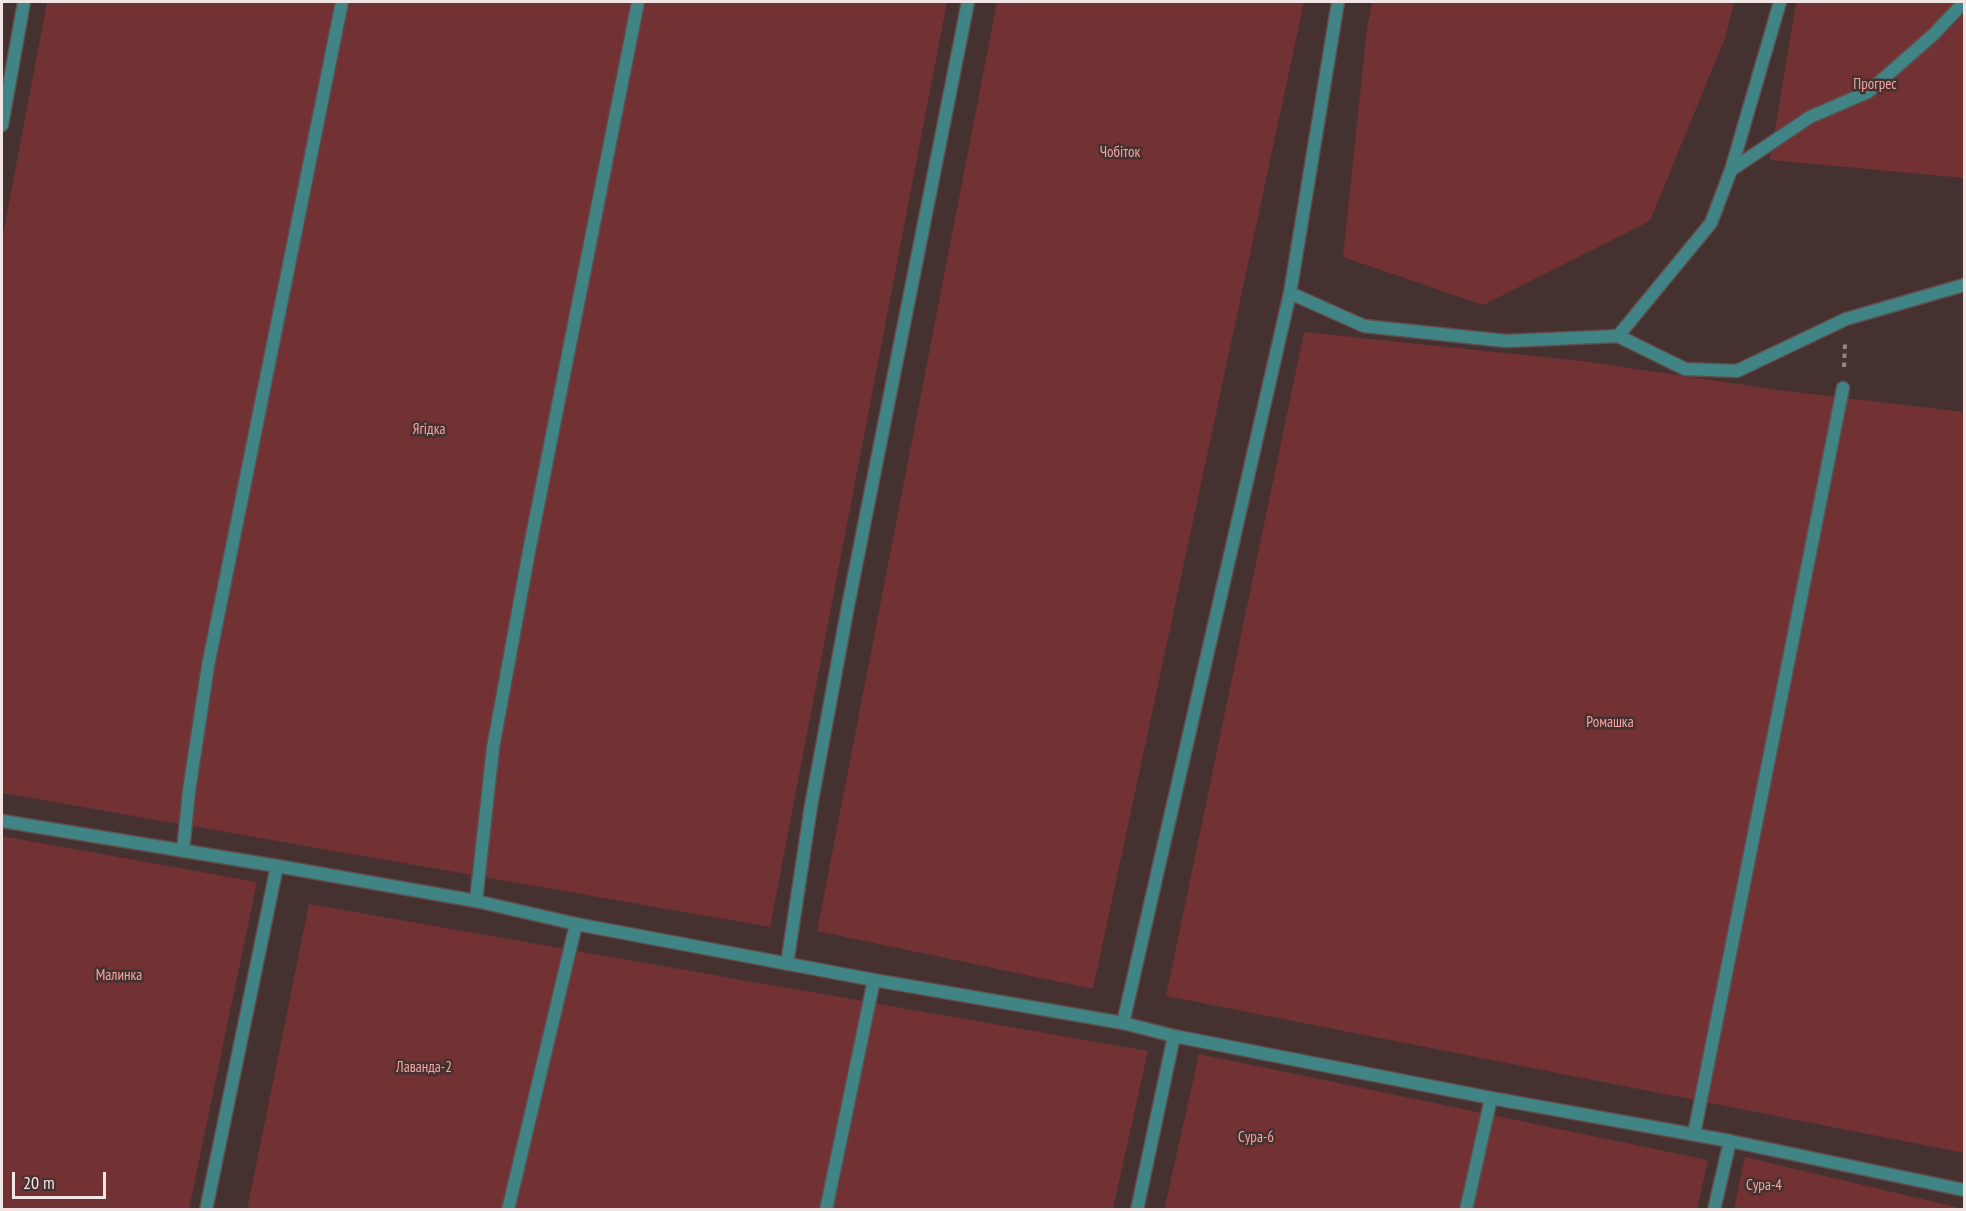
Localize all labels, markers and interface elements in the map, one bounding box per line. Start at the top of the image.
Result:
park label: Прогрес [1853,76,1897,94]
park label: Чобіток [1100,144,1140,162]
park label: Ягідка [413,421,445,439]
park label: Ромашка [1586,714,1634,732]
park label: Малинка [96,967,142,985]
park label: Лаванда-2 [396,1059,452,1077]
park label: Сура-6 [1238,1129,1274,1147]
scale bar [15,1160,110,1198]
text: 20 m [23,1171,55,1194]
park label: Сура-4 [1746,1177,1782,1195]

